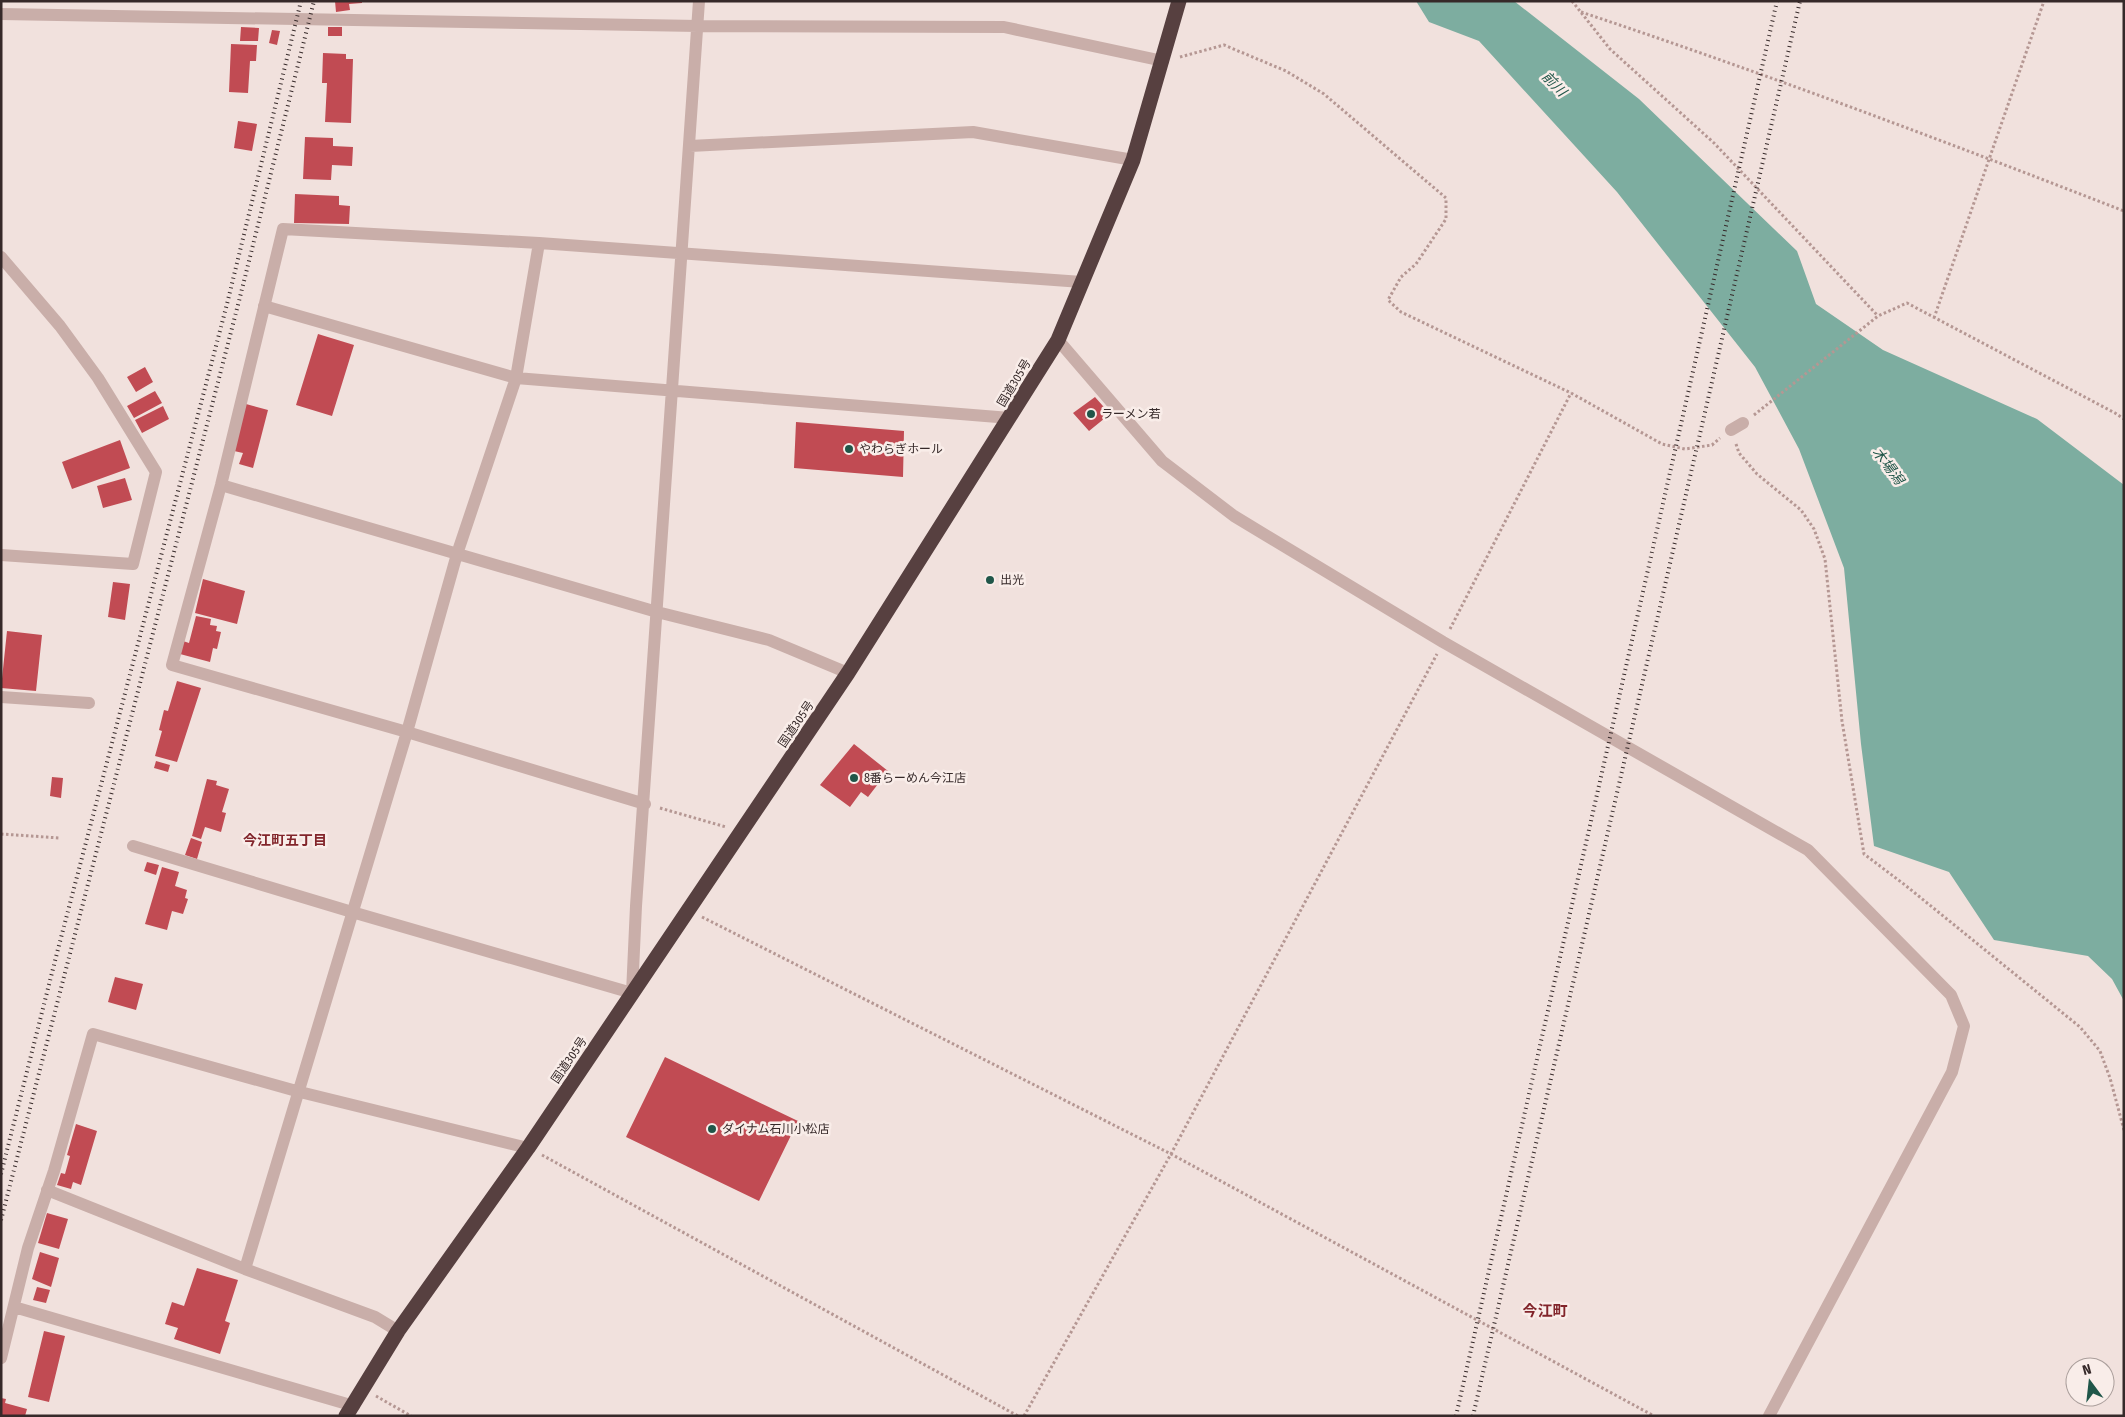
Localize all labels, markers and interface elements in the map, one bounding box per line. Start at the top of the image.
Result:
water label: 前川 [1538,68,1571,101]
street label: 国道305号 [994,357,1034,409]
place label: ラーメン若 [1101,407,1161,421]
marker: ラーメン若 [1085,408,1097,420]
place label: やわらぎホール [859,442,943,456]
marker: やわらぎホール [843,443,855,455]
water label: 木場潟 [1869,444,1909,489]
place label: 出光 [1000,573,1024,587]
marker: 出光 [984,574,996,586]
street label: 国道305号 [775,698,817,750]
place label: 8番らーめん今江店 [864,771,966,785]
marker: 8番らーめん今江店 [848,772,860,784]
district label: 今江町五丁目 [243,832,327,849]
street label: 国道305号 [548,1034,590,1086]
place label: ダイナム石川小松店 [722,1122,829,1136]
marker: ダイナム石川小松店 [706,1123,718,1135]
district label: 今江町 [1522,1302,1568,1320]
north arrow [2065,1357,2115,1407]
text: N [2081,1361,2093,1379]

